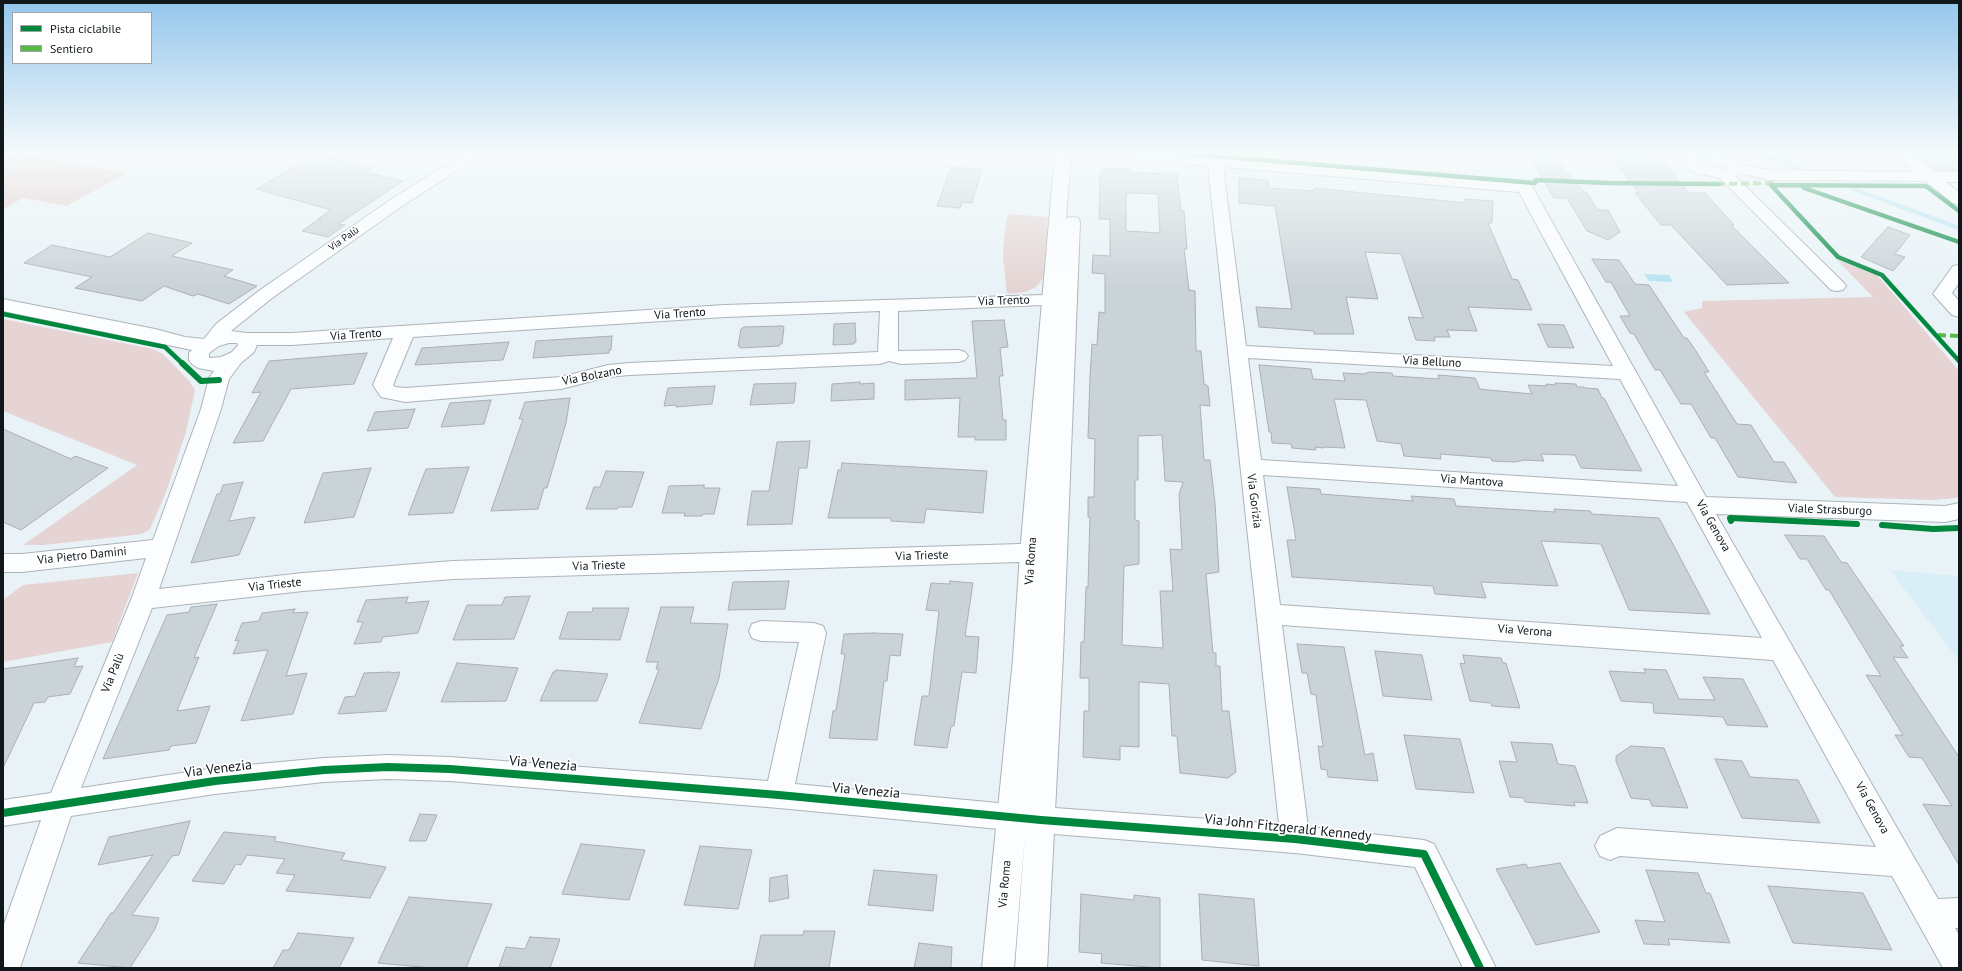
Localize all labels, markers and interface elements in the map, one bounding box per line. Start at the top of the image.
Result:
legend [12,12,152,64]
text: Pista ciclabile [50,21,121,36]
text: Sentiero [50,41,93,56]
street label: Via Palù [326,224,362,254]
street label: Via Trento [978,293,1030,309]
street label: Via Trento [654,305,706,323]
street label: Via Trento [330,326,382,344]
street label: Via Belluno [1402,353,1462,371]
street label: Via Bolzano [561,363,623,389]
street label: Via Mantova [1440,472,1504,490]
street label: Via Gorizia [1244,473,1264,529]
street label: Via Genova [1692,498,1734,554]
street label: Viale Strasburgo [1788,501,1872,519]
street label: Via Roma [1022,537,1040,585]
street label: Via Pietro Damini [37,544,127,568]
street label: Via Trieste [895,548,949,564]
street label: Via Trieste [572,558,626,574]
street label: Via Trieste [248,575,302,595]
street label: Via Verona [1497,622,1553,640]
street label: Via Palù [99,651,127,695]
street label: Via Venezia [508,753,578,775]
street label: Via Venezia [183,757,253,781]
street label: Via Genova [1852,779,1892,837]
street label: Via Venezia [831,780,901,802]
street label: Via John Fitzgerald Kennedy [1204,811,1372,845]
street label: Via Roma [996,860,1014,908]

